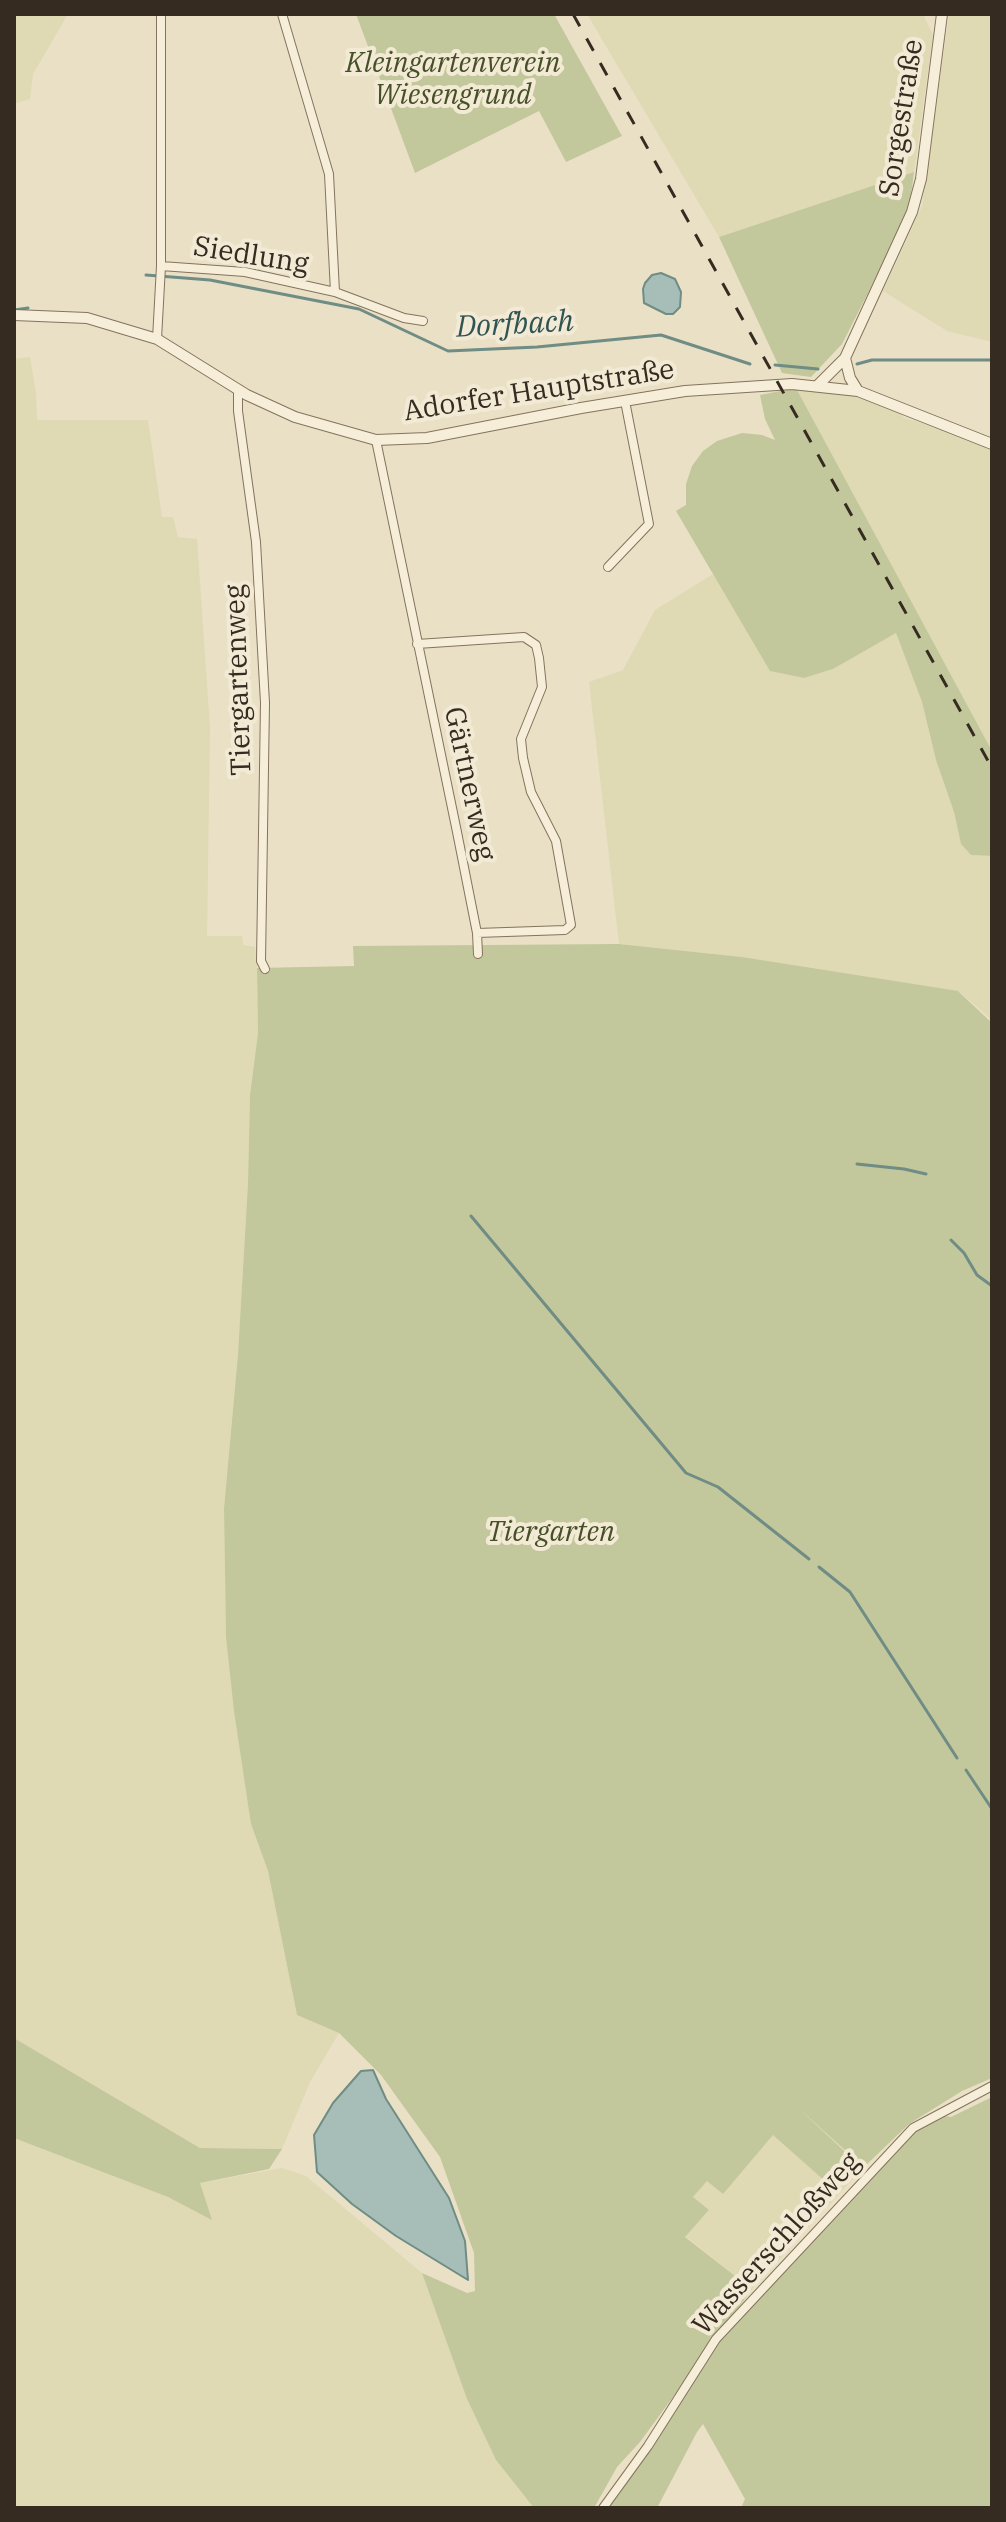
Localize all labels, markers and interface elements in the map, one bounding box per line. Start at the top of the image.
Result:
street label: Sorgestraße [873,37,931,199]
park label: Kleingartenverein Wiesengrund [346,47,560,113]
street label: Siedlung [191,230,311,282]
water label: Dorfbach [455,304,575,346]
street label: Adorfer Hauptstraße [401,353,677,429]
street label: Tiergartenweg [219,584,259,776]
street label: Gärtnerweg [436,704,502,864]
park label: Tiergarten [487,1516,615,1550]
street label: Wasserschloßweg [686,2146,868,2342]

